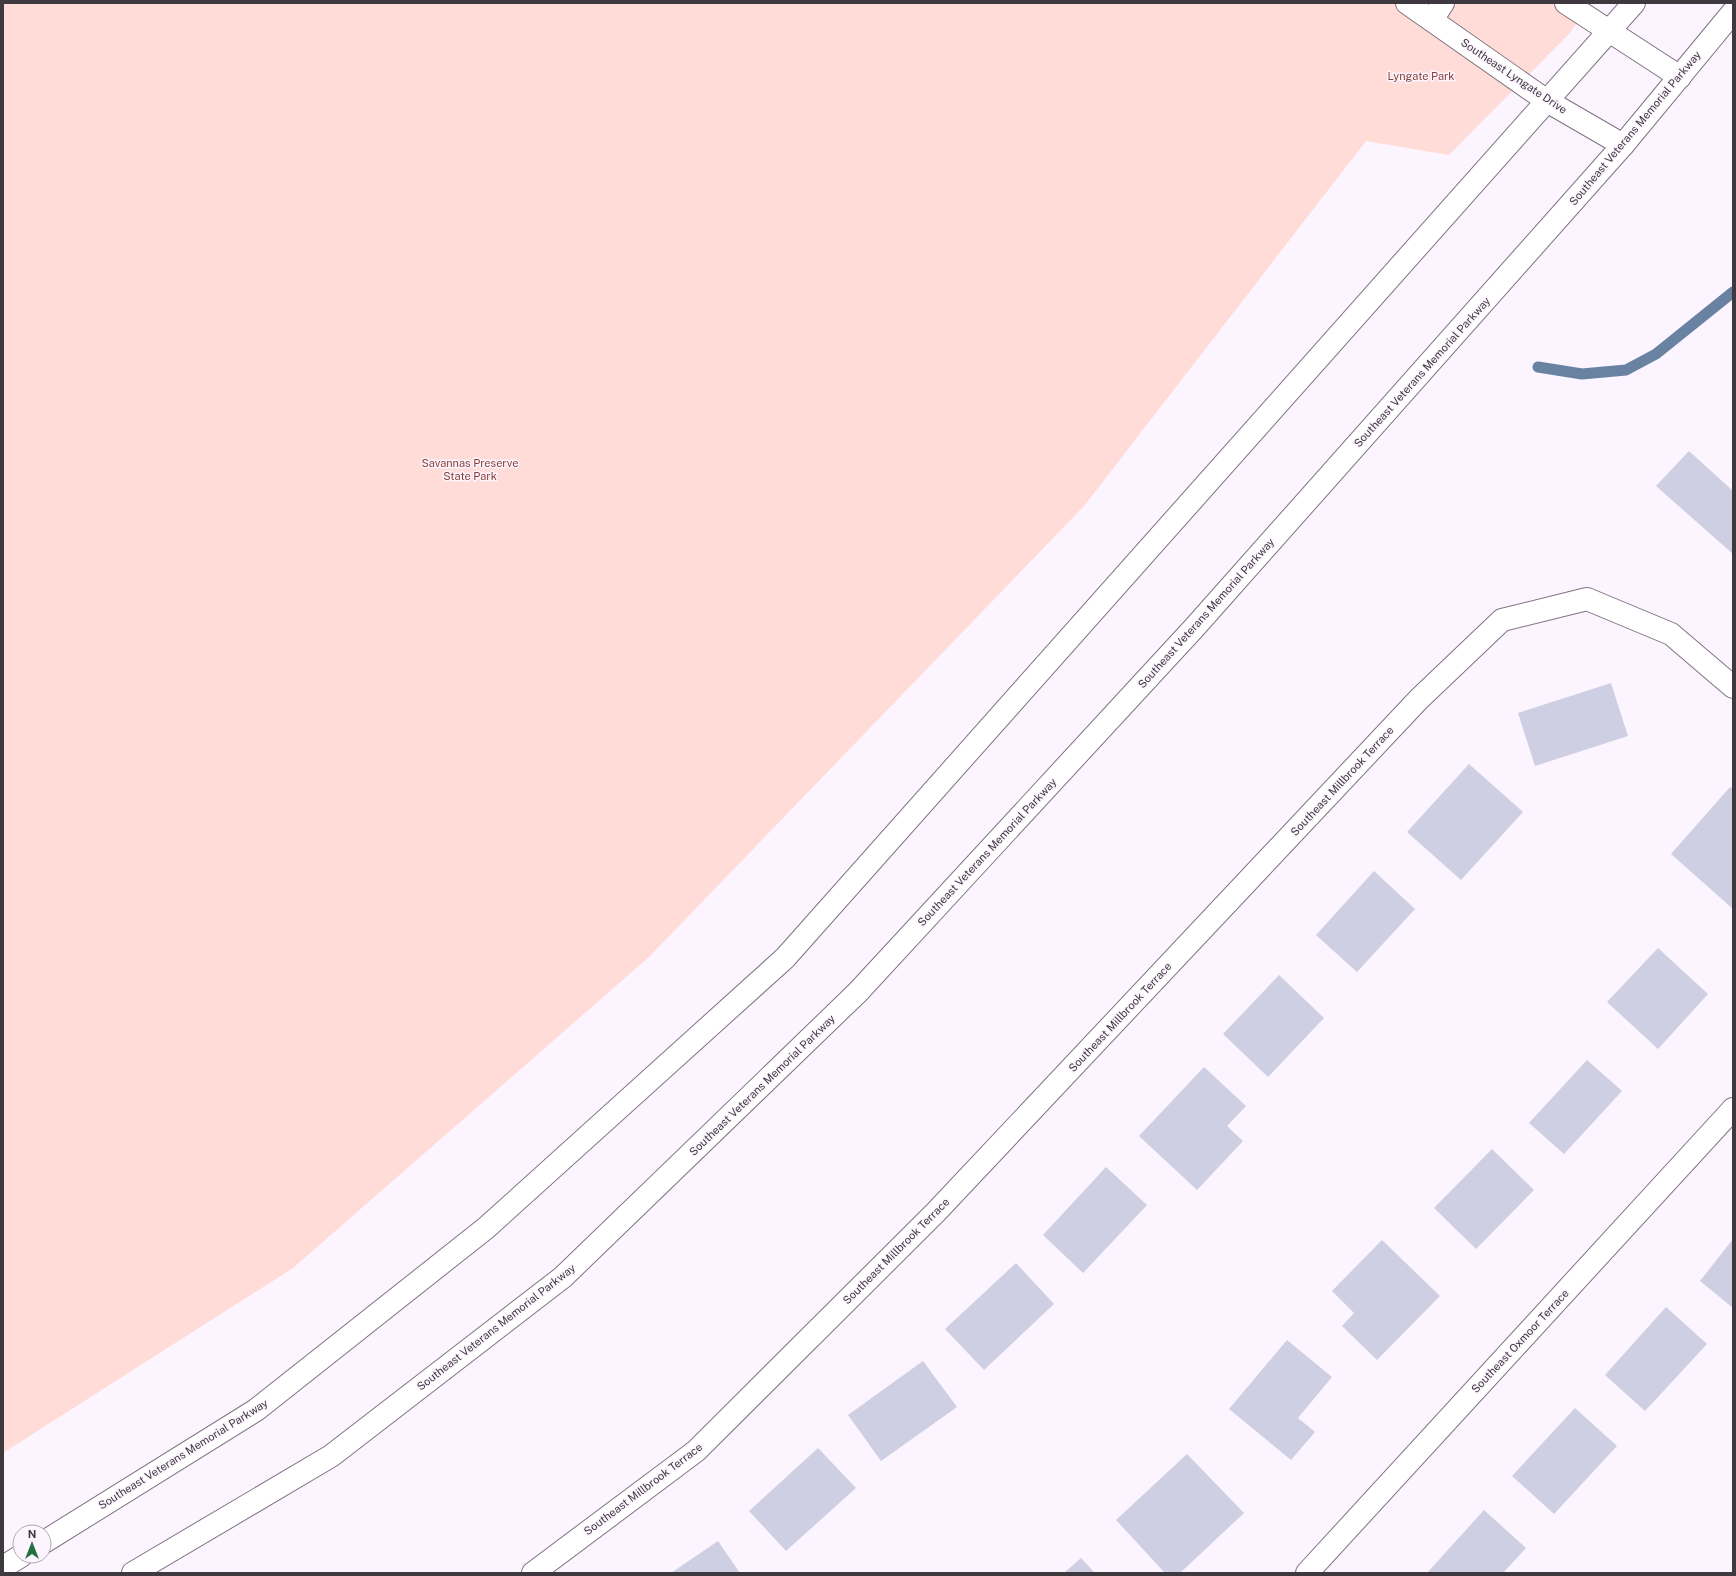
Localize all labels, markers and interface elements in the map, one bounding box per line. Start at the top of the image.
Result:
street label: Southeast Lyngate Drive [1459,36,1569,116]
street label: Southeast Veterans Memorial Parkway [1567,48,1703,207]
park label: Lyngate Park [1387,70,1455,82]
street label: Southeast Veterans Memorial Parkway [1351,295,1493,449]
park label: Savannas Preserve State Park [422,457,518,482]
street label: Southeast Veterans Memorial Parkway [1135,536,1277,690]
street label: Southeast Millbrook Terrace [1288,724,1396,838]
street label: Southeast Veterans Memorial Parkway [915,776,1059,928]
street label: Southeast Millbrook Terrace [1066,960,1174,1074]
street label: Southeast Veterans Memorial Parkway [687,1012,837,1158]
street label: Southeast Millbrook Terrace [841,1196,951,1306]
street label: Southeast Veterans Memorial Parkway [415,1261,578,1392]
street label: Southeast Oxmoor Terrace [1469,1287,1571,1395]
street label: Southeast Veterans Memorial Parkway [96,1397,270,1511]
street label: Southeast Millbrook Terrace [582,1441,704,1537]
north arrow [12,1524,52,1564]
text: N [28,1528,36,1540]

